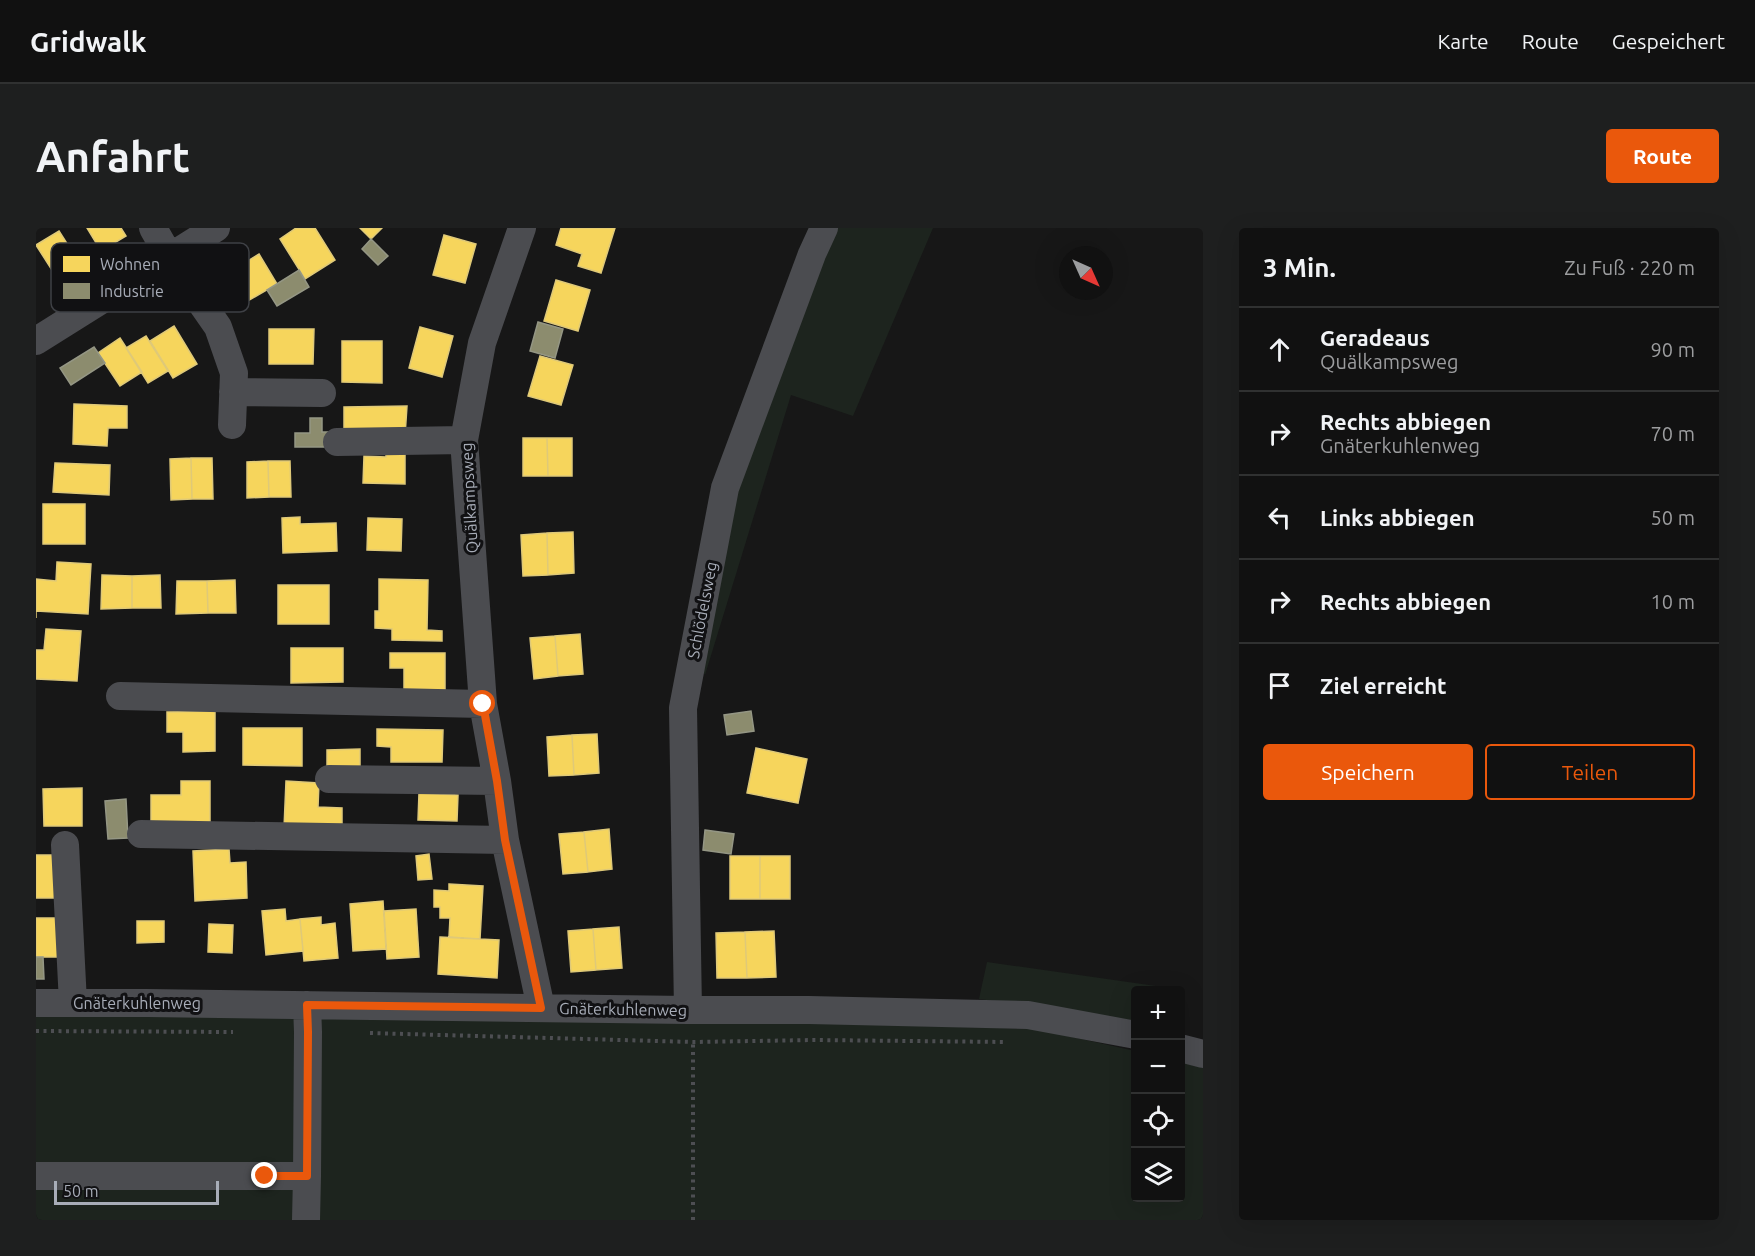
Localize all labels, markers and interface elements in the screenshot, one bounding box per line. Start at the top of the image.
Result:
text: Gridwalk [30,26,147,57]
text: Karte [1437,29,1489,53]
text: Route [1522,29,1579,53]
text: Gespeichert [1612,29,1725,53]
button: Route [1606,129,1719,183]
text: Anfahrt [36,133,190,180]
legend [51,243,249,312]
north arrow [1059,246,1113,300]
text: 3 Min. [1263,253,1336,282]
text: Wohnen [100,255,160,273]
text: Zu Fuß · 220 m [1564,256,1695,279]
text: Industrie [100,282,164,300]
text: Geradeaus [1320,325,1430,350]
icon: ahead [1263,333,1296,366]
text: 90 m [1651,338,1695,361]
text: Quälkampsweg [1320,350,1459,373]
text: Rechts abbiegen [1320,409,1491,434]
icon: right [1263,417,1296,450]
text: 70 m [1651,422,1695,445]
text: Gnäterkuhlenweg [1320,434,1480,457]
street label: Quälkampsweg [457,442,481,554]
icon: left [1263,501,1296,534]
text: Links abbiegen [1320,505,1475,530]
text: 50 m [1651,506,1695,529]
street label: Schlödelsweg [684,560,720,660]
icon: right [1263,585,1296,618]
text: Rechts abbiegen [1320,589,1491,614]
text: 10 m [1651,590,1695,613]
icon: arrive [1263,669,1296,702]
text: Ziel erreicht [1320,673,1447,698]
route start [469,690,495,716]
button: Speichern [1263,744,1473,800]
button: Teilen [1485,744,1695,800]
map controls [1131,986,1185,1202]
button: + [1131,986,1185,1040]
street label: Gnäterkuhlenweg [73,994,201,1012]
street label: Gnäterkuhlenweg [559,999,687,1019]
button: − [1131,1040,1185,1094]
button: locate [1131,1094,1185,1148]
button: layers [1131,1148,1185,1202]
route end [251,1162,277,1188]
scale bar [54,1178,219,1206]
text: 50 m [63,1182,99,1200]

